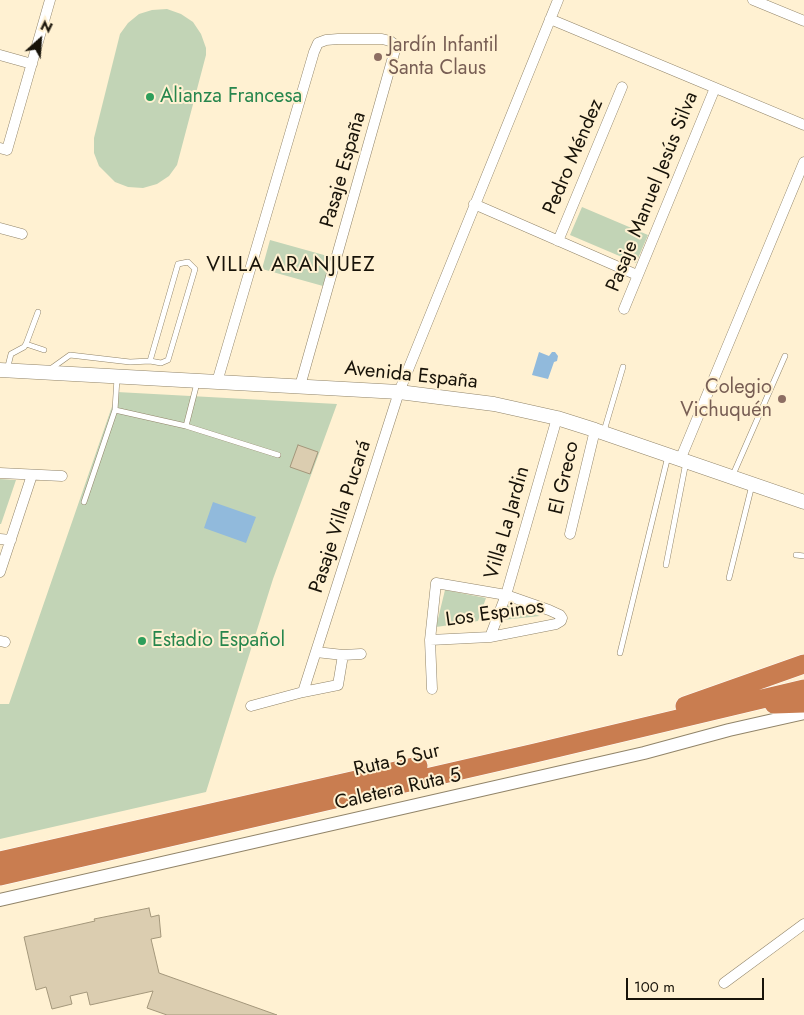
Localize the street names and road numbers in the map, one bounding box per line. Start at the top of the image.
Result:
street label: Pasaje Manuel Jesús Silva [602,88,704,296]
street label: Pedro Méndez [539,96,609,218]
street label: Pasaje España [316,109,372,231]
street label: Avenida España [343,357,479,395]
street label: Pasaje Villa Pucará [305,438,377,596]
street label: El Greco [545,439,585,517]
street label: Villa La Jardin [480,464,536,582]
street label: Los Espinos [444,595,546,633]
street label: Ruta 5 Sur [352,739,442,783]
street label: Caletera Ruta 5 [332,764,464,816]

